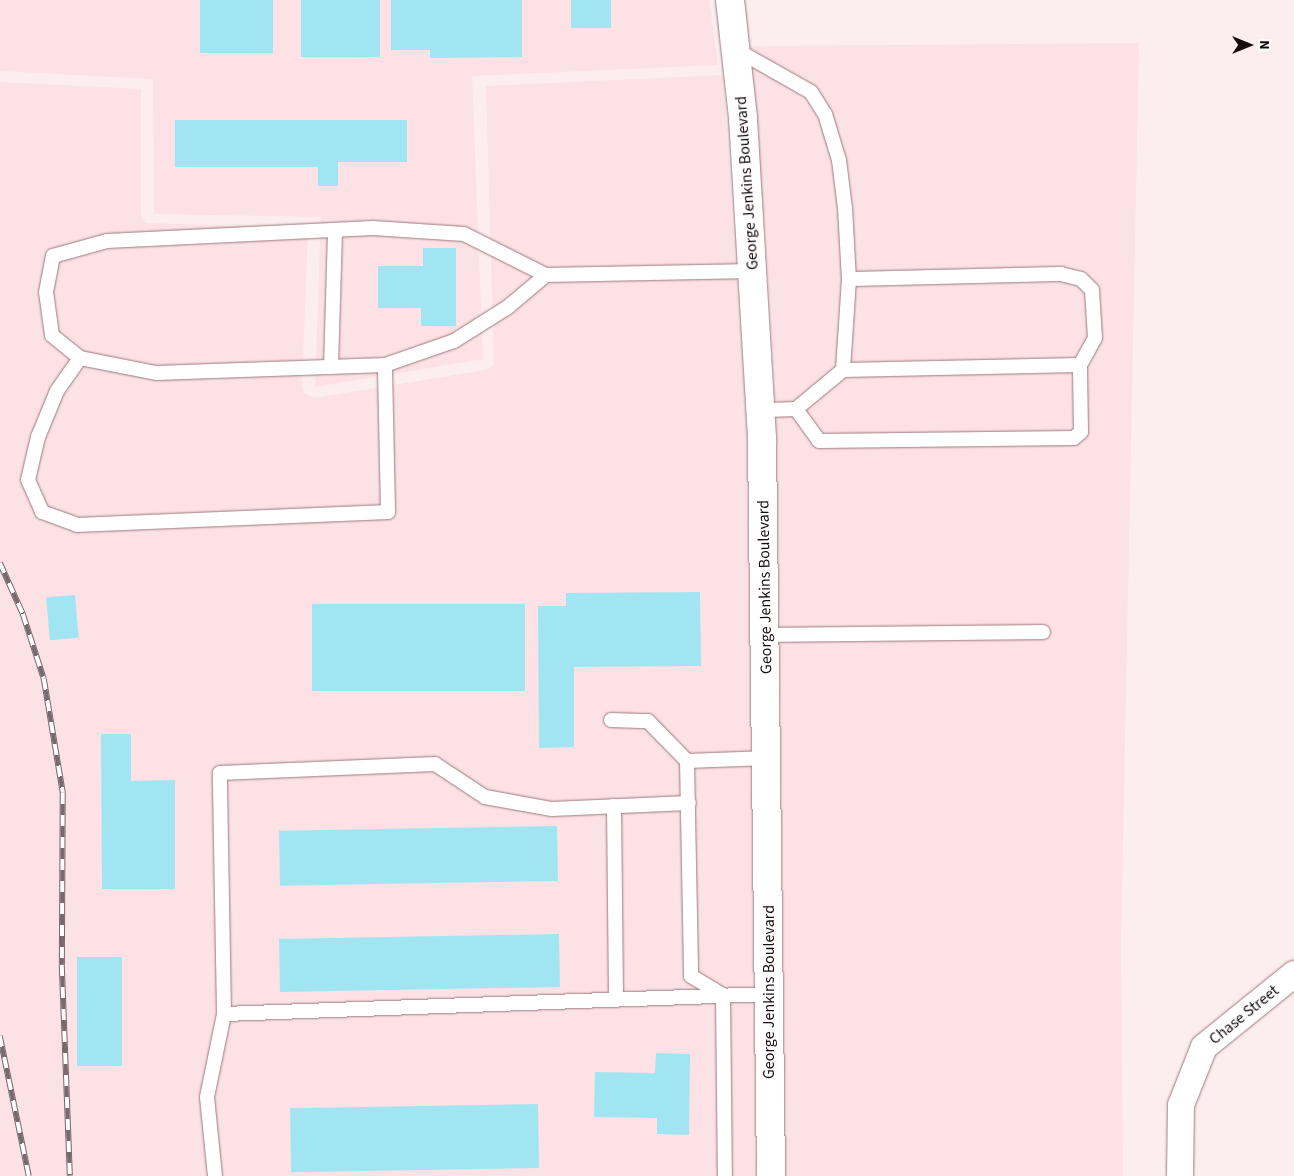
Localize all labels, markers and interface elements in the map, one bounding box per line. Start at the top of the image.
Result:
north arrow [1224,20,1274,70]
text: N [1254,40,1274,50]
street label: George Jenkins Boulevard [731,95,763,271]
street label: George Jenkins Boulevard [754,500,776,674]
street label: George Jenkins Boulevard [759,905,779,1079]
street label: Chase Street [1205,981,1283,1049]

